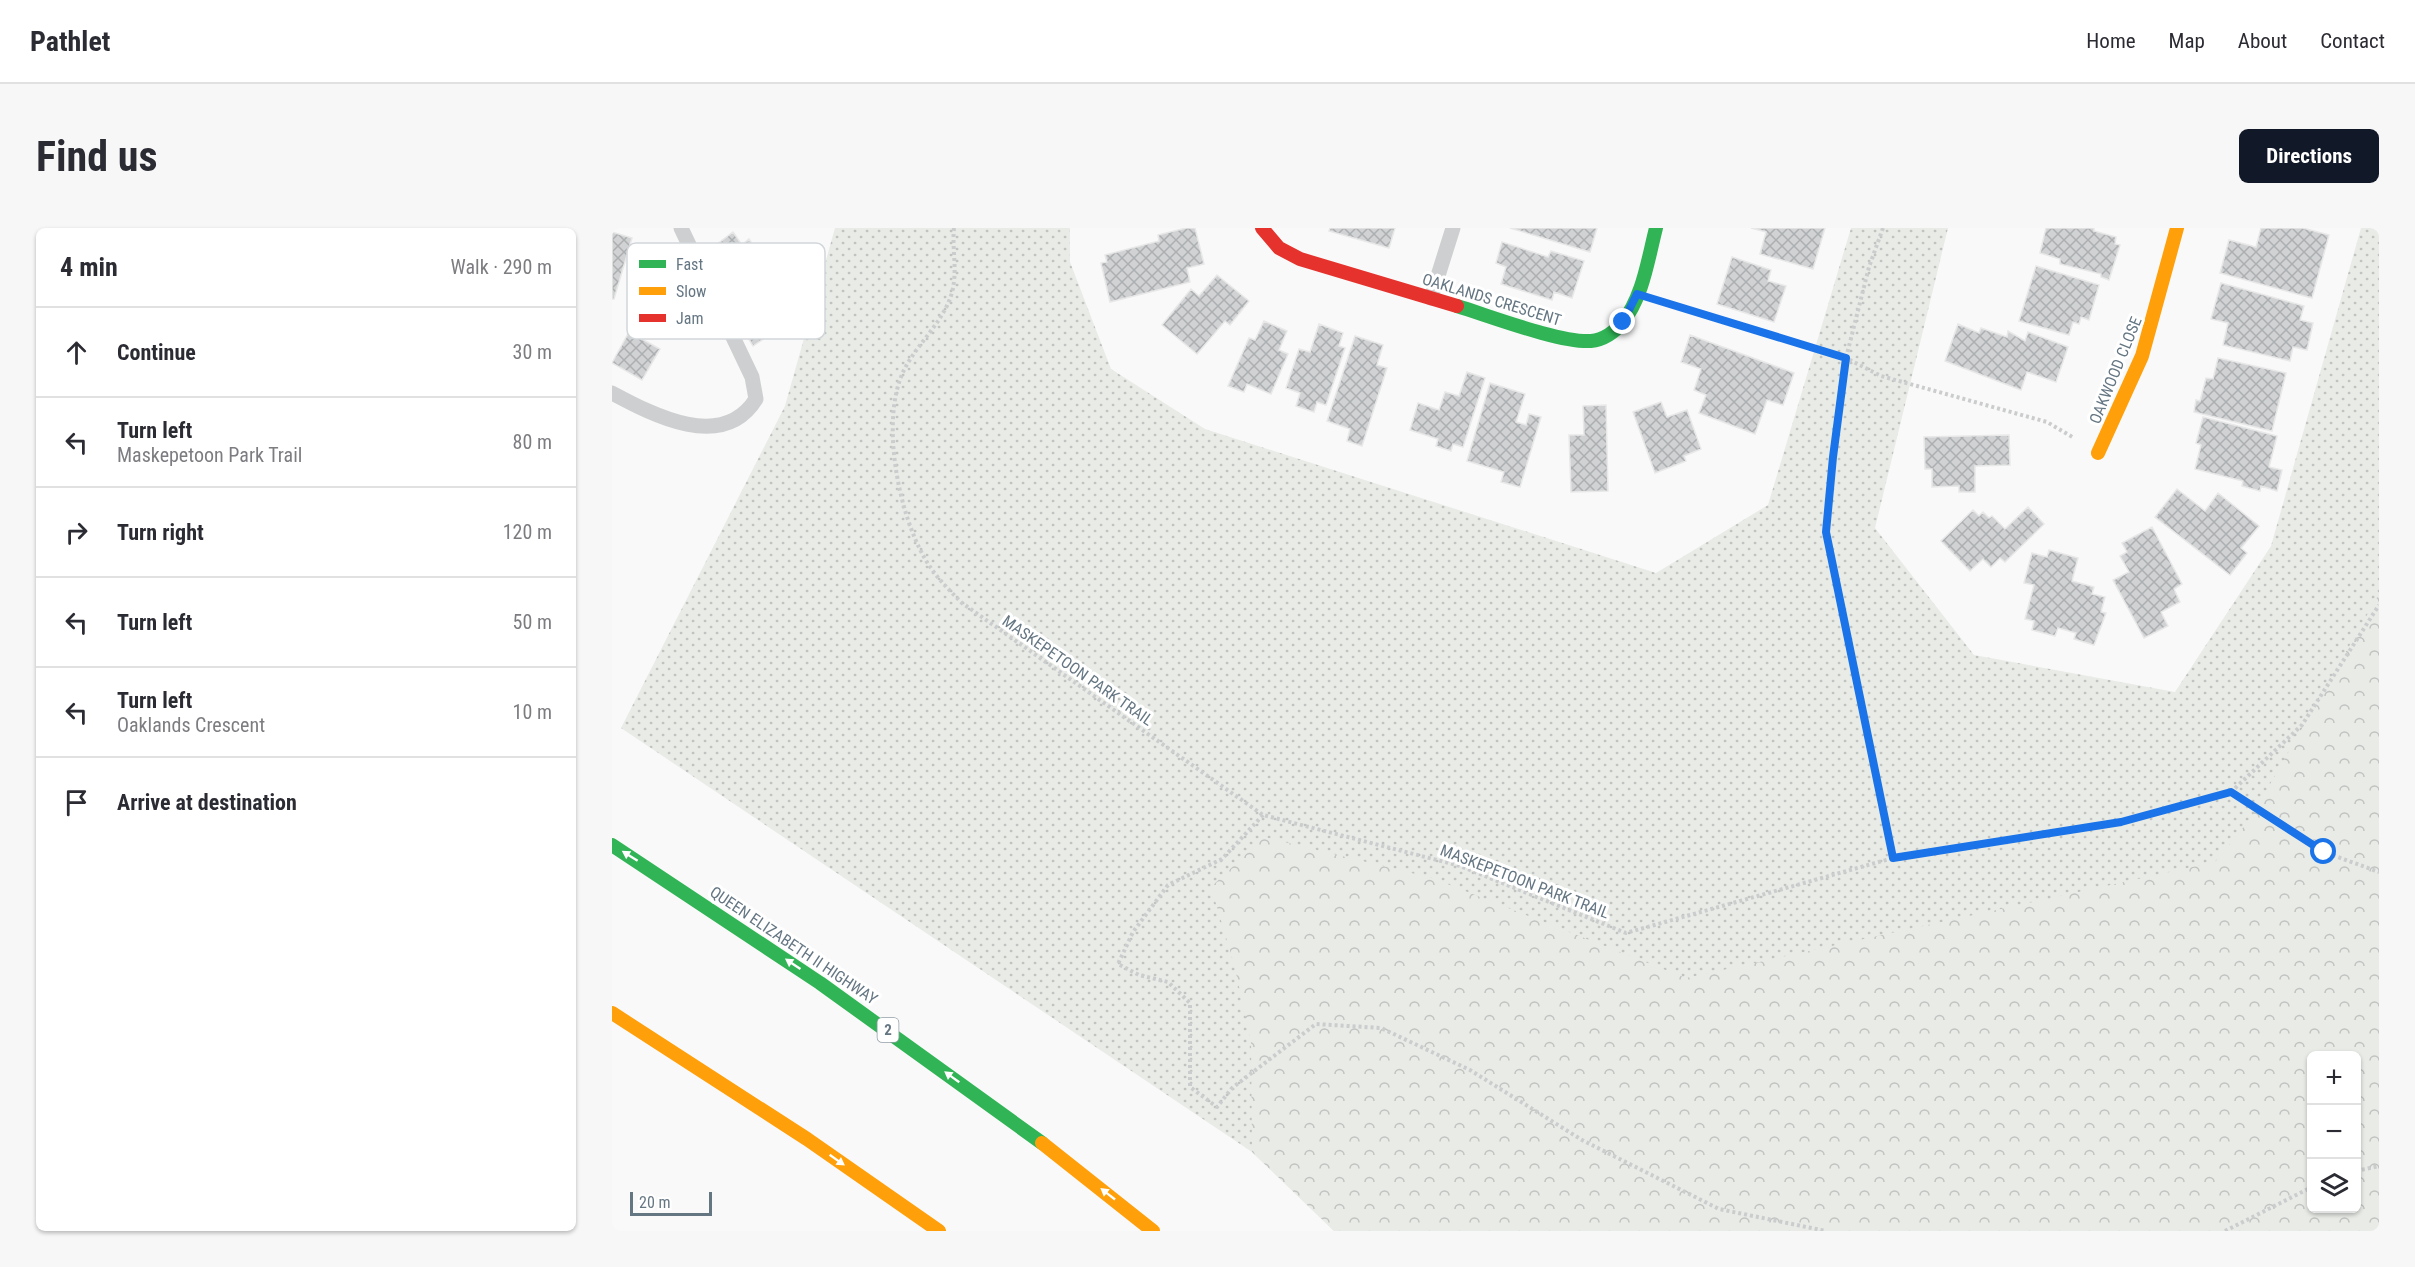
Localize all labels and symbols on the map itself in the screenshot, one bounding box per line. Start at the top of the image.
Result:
legend [627,243,825,339]
text: Fast [676,255,703,274]
street label: OAKLANDS CRESCENT [1420,269,1564,330]
text: Slow [676,282,706,301]
route end [1609,308,1635,334]
text: Jam [676,309,703,328]
street label: OAKWOOD CLOSE [2085,314,2146,426]
street label: MASKEPETOON PARK TRAIL [999,611,1157,730]
route start [2310,838,2336,864]
street label: MASKEPETOON PARK TRAIL [1438,840,1612,923]
one-way arrow [622,851,639,862]
street label: QUEEN ELIZABETH II HIGHWAY [706,882,882,1009]
one-way arrow [784,959,801,970]
road number: 2 [878,1018,898,1042]
one-way arrow [945,1071,960,1083]
one-way arrow [828,1154,844,1166]
one-way arrow [1100,1188,1116,1201]
scale bar [630,1189,712,1216]

